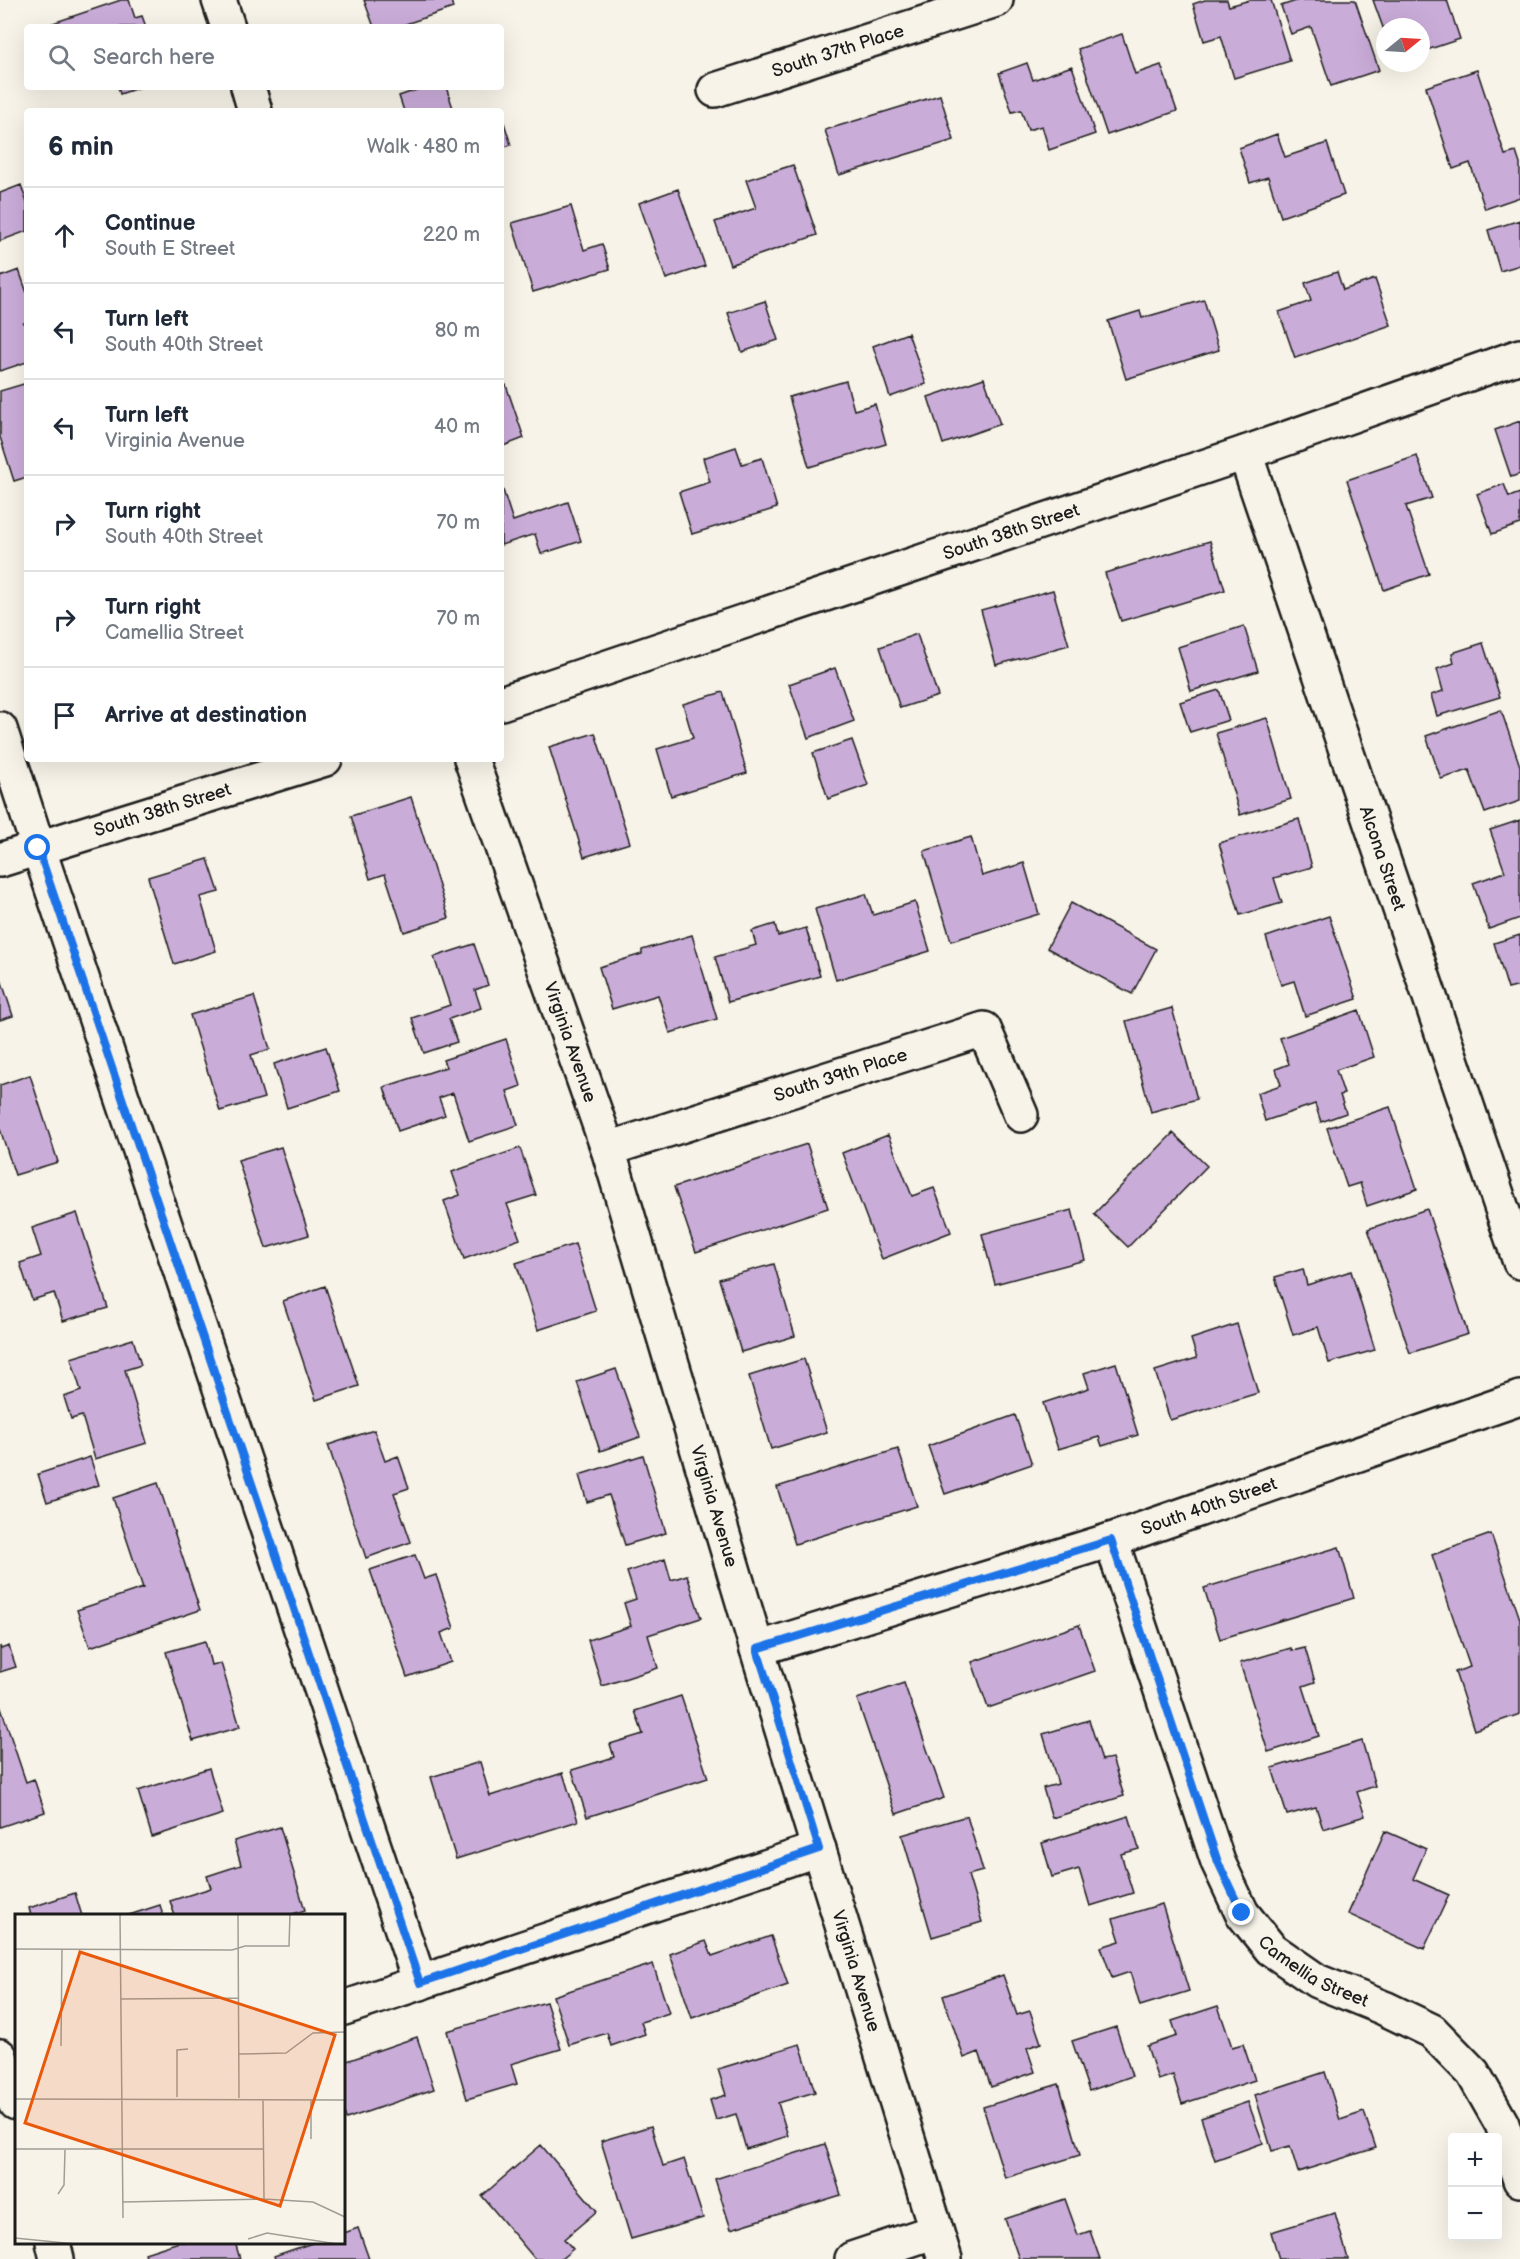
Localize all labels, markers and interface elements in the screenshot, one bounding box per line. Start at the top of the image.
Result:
north arrow [1376,18,1430,72]
street label: South 37th Place [769,20,907,82]
search box [24,24,504,90]
icon: search [45,41,78,74]
text: Search here [93,44,215,71]
text: 6 min [48,132,114,163]
text: Walk · 480 m [367,135,480,159]
text: Continue [105,210,195,237]
icon: ahead [48,219,81,252]
text: 220 m [423,223,480,247]
text: South E Street [105,237,235,261]
text: Turn left [105,306,189,333]
icon: left [48,315,81,348]
text: 80 m [435,319,480,343]
text: South 40th Street [105,333,263,357]
text: Turn left [105,402,189,429]
icon: left [48,411,81,444]
text: 40 m [434,415,480,439]
text: Virginia Avenue [105,429,245,453]
text: Turn right [105,498,201,525]
street label: South 38th Street [940,499,1082,564]
icon: right [48,507,81,540]
text: 70 m [436,511,480,535]
text: South 40th Street [105,525,263,549]
text: Turn right [105,594,201,621]
icon: right [48,603,81,636]
text: 70 m [436,607,480,631]
text: Camellia Street [105,621,244,645]
icon: arrive [48,699,81,732]
text: Arrive at destination [105,702,307,729]
street label: South 38th Street [91,778,234,841]
street label: Alcona Street [1355,803,1410,914]
route start [24,834,50,860]
street label: Virginia Avenue [540,979,601,1105]
street label: South 39th Place [771,1044,910,1106]
street label: Virginia Avenue [686,1443,743,1570]
street label: South 40th Street [1138,1473,1280,1539]
route end [1228,1899,1254,1925]
street label: Virginia Avenue [828,1908,885,2035]
inset map [15,1914,345,2244]
street label: Camellia Street [1254,1931,1372,2011]
map controls [1448,2133,1502,2241]
button: + [1448,2133,1502,2187]
button: − [1448,2187,1502,2241]

